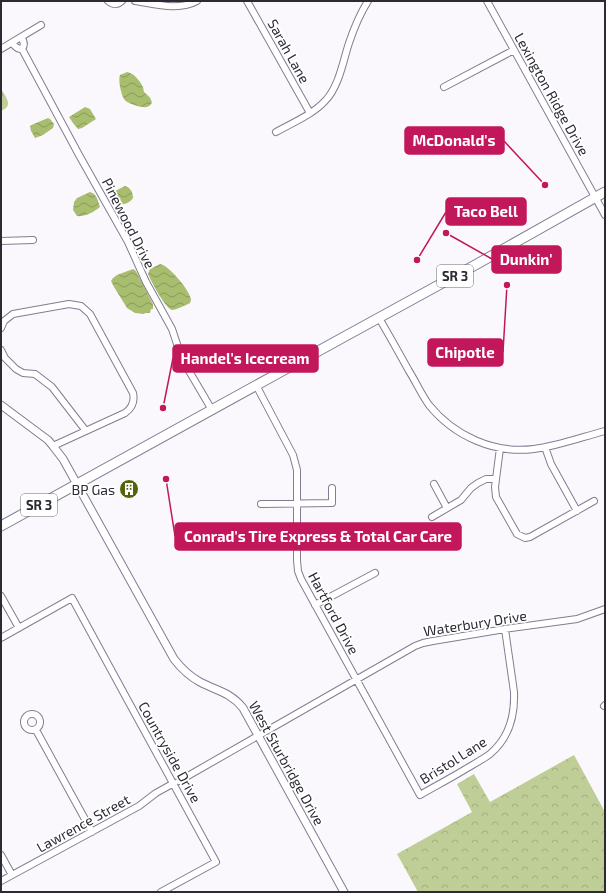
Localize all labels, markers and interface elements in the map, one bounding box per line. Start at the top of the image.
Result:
street label: Sarah Lane [264,16,314,86]
street label: Lexington Ridge Drive [511,30,593,158]
callout: McDonald's [405,127,504,154]
text: McDonald's [412,131,496,149]
street label: Pinewood Drive [99,175,159,271]
callout: Taco Bell [446,198,526,225]
text: Taco Bell [454,202,518,220]
callout: Dunkin' [492,246,561,273]
text: Dunkin' [500,250,552,268]
road number: SR 3 [437,265,473,287]
callout: Chipotle [428,339,503,366]
text: Chipotle [435,343,495,361]
callout: Handel's Icecream [173,345,318,372]
text: Handel's Icecream [181,349,309,367]
building icon: BP Gas [118,478,140,500]
place label: BP Gas [72,481,115,498]
road number: SR 3 [21,494,57,516]
callout: Conrad's Tire Express & Total Car Care [175,523,461,550]
text: Conrad's Tire Express & Total Car Care [184,527,452,545]
street label: Hartford Drive [305,569,363,657]
street label: Waterbury Drive [422,606,528,640]
street label: West Sturbridge Drive [246,698,328,828]
street label: Countryside Drive [135,699,205,805]
street label: Bristol Lane [416,733,490,787]
street label: Lawrence Street [33,790,133,856]

